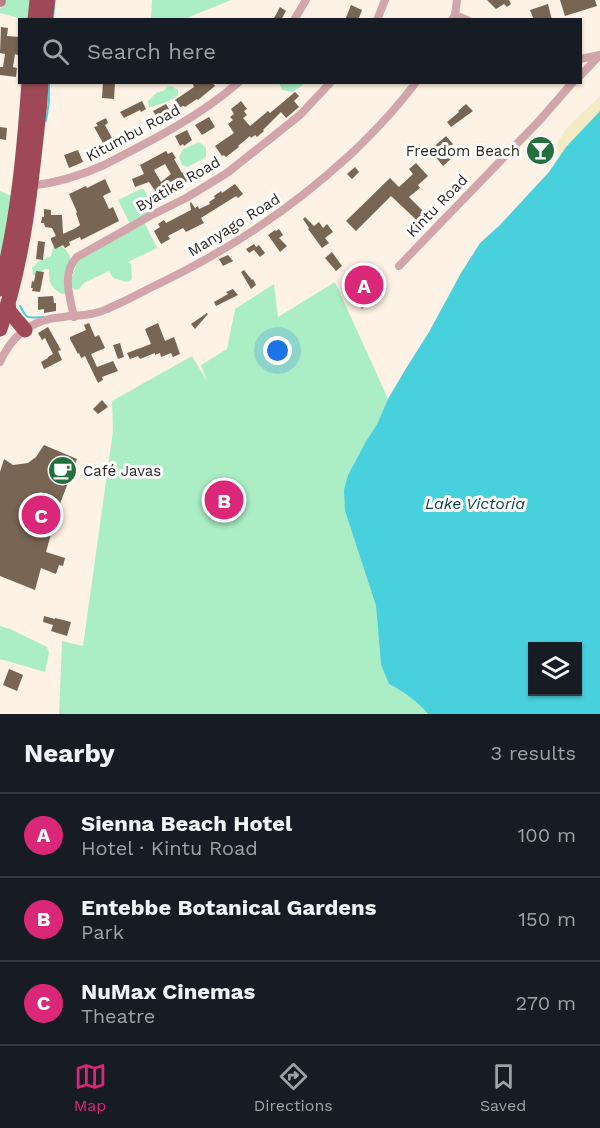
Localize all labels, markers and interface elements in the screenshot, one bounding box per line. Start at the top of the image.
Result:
search box [18,18,582,84]
icon: search [39,35,72,68]
text: Search here [87,39,216,64]
street label: Kitumbu Road [83,101,183,165]
bar icon: Freedom Beach [525,135,557,167]
place label: Freedom Beach [406,142,520,160]
street label: Byatike Road [133,153,223,215]
street label: Kintu Road [403,171,471,241]
street label: Manyago Road [185,190,283,260]
pin: A [344,262,384,308]
your location [263,336,292,365]
cafe icon: Café Javas [46,455,78,487]
place label: Café Javas [83,462,161,480]
pin: B [204,478,244,522]
pin: C [22,492,60,538]
water label: Lake Victoria [425,494,525,513]
map controls [528,642,582,696]
button: layers [528,642,582,696]
text: Nearby [24,738,115,768]
text: 3 results [491,741,576,765]
text: Sienna Beach Hotel [81,811,292,836]
text: A [37,823,50,847]
text: 100 m [517,823,576,847]
text: Hotel · Kintu Road [81,836,258,860]
text: Entebbe Botanical Gardens [81,895,376,920]
text: B [37,907,50,931]
text: 150 m [518,907,576,931]
text: Park [81,920,124,944]
text: NuMax Cinemas [81,979,255,1004]
text: C [37,991,50,1015]
text: 270 m [516,991,576,1015]
text: Theatre [81,1004,155,1028]
tab: Map [74,1060,107,1115]
tab: Directions [254,1060,333,1115]
tab: Saved [480,1060,526,1115]

